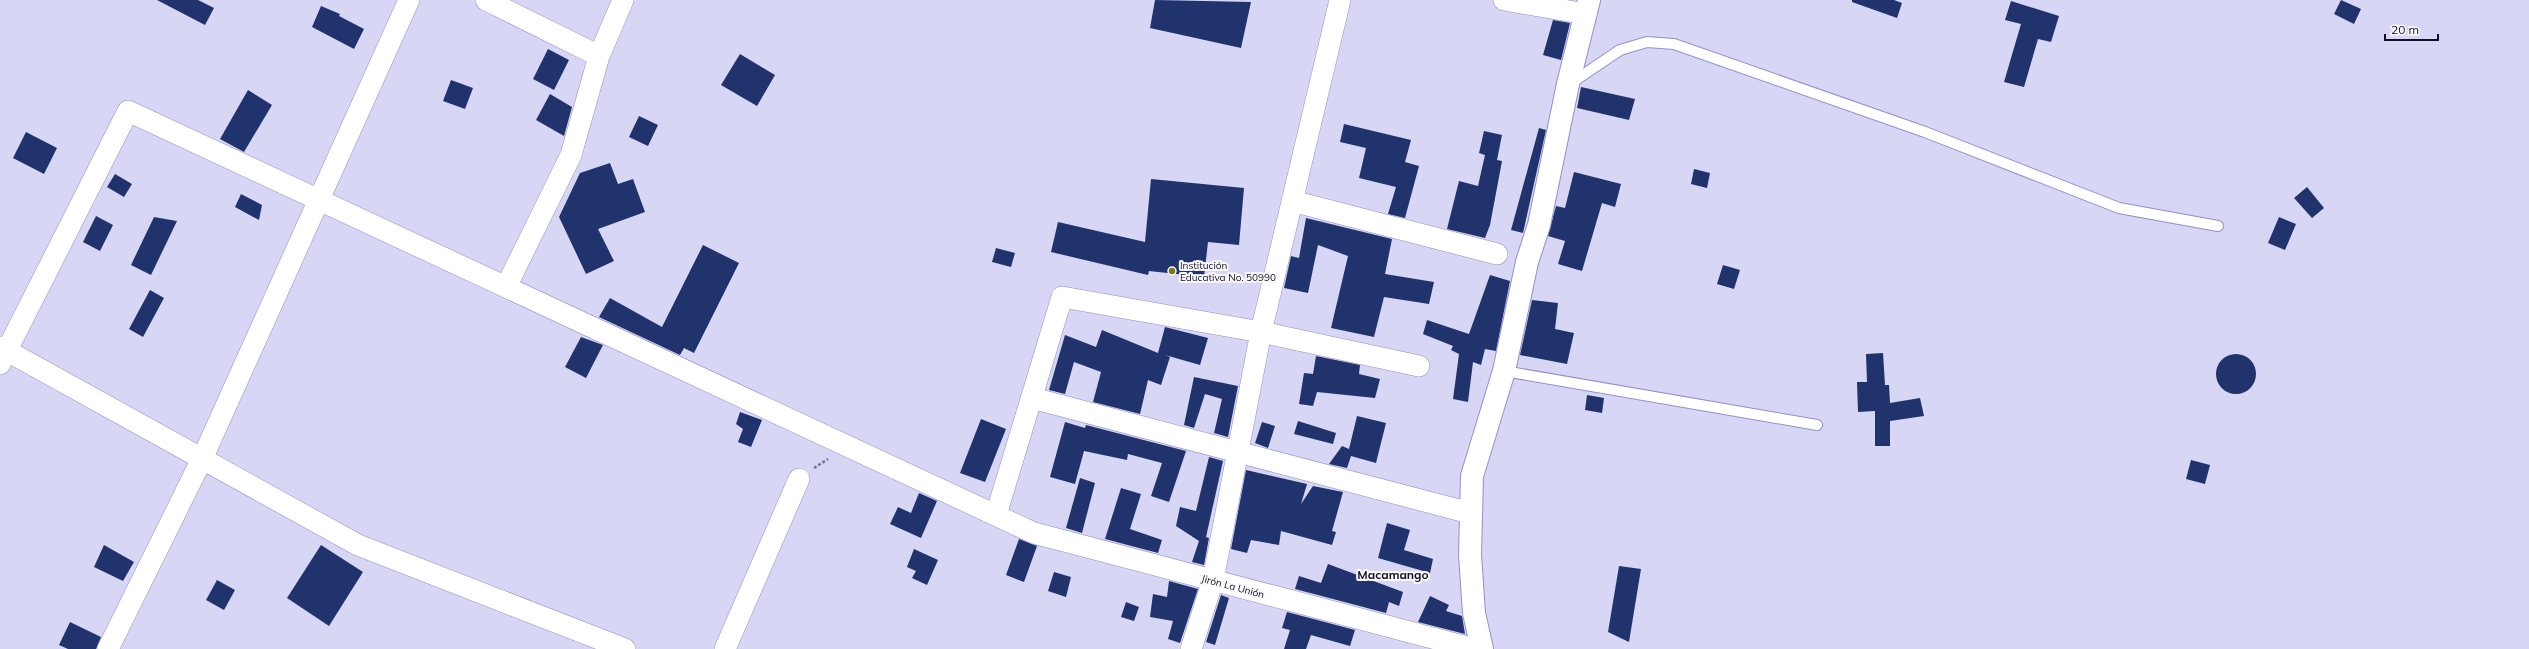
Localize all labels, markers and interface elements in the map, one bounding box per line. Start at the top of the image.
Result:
scale bar [2385,16,2438,42]
text: 20 m [2391,22,2419,37]
place label: Institución Educativa No. 50990 [1180,259,1276,284]
marker: Institución Educativa No. 50990 [1167,266,1177,276]
district label: Macamango [1357,567,1429,582]
street label: Jirón La Unión [1200,572,1266,601]

